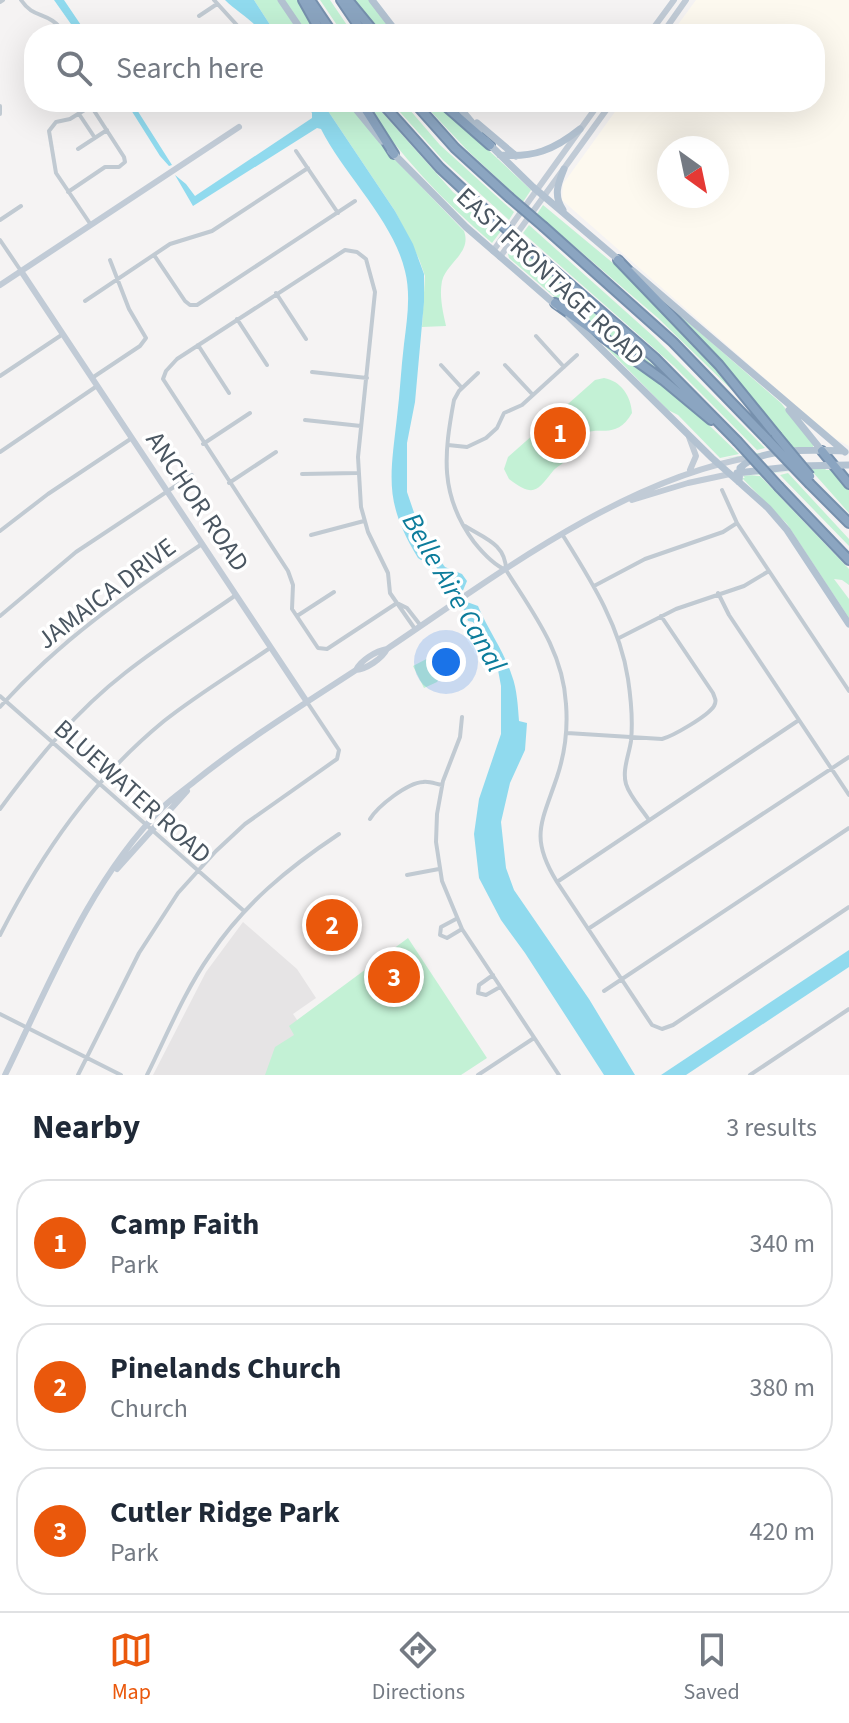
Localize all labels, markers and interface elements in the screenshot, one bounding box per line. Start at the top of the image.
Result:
search box [24,24,825,112]
icon: search [52,46,96,90]
text: Search here [116,47,264,90]
north arrow [657,136,729,208]
street label: EAST FRONTAGE ROAD [448,179,653,374]
pin: 1 [534,403,586,463]
street label: ANCHOR ROAD [137,424,258,579]
water label: Belle Aire Canal [392,505,516,680]
street label: JAMAICA DRIVE [29,529,183,658]
your location [426,642,466,682]
street label: BLUEWATER ROAD [46,711,219,872]
pin: 2 [306,895,358,955]
pin: 3 [368,947,420,1007]
text: Nearby [32,1103,140,1152]
text: 3 results [726,1109,817,1146]
text: Camp Faith [110,1203,259,1246]
text: 1 [53,1225,67,1262]
text: 340 m [749,1225,815,1262]
text: Park [110,1246,159,1283]
text: Pinelands Church [110,1347,341,1390]
text: 2 [53,1369,67,1406]
text: 380 m [749,1369,815,1406]
text: Church [110,1390,188,1427]
text: Cutler Ridge Park [110,1491,340,1534]
text: 3 [53,1513,67,1550]
text: 420 m [749,1513,815,1550]
text: Park [110,1534,159,1571]
tab: Map [109,1628,153,1708]
tab: Directions [372,1628,465,1708]
tab: Saved [684,1628,740,1708]

